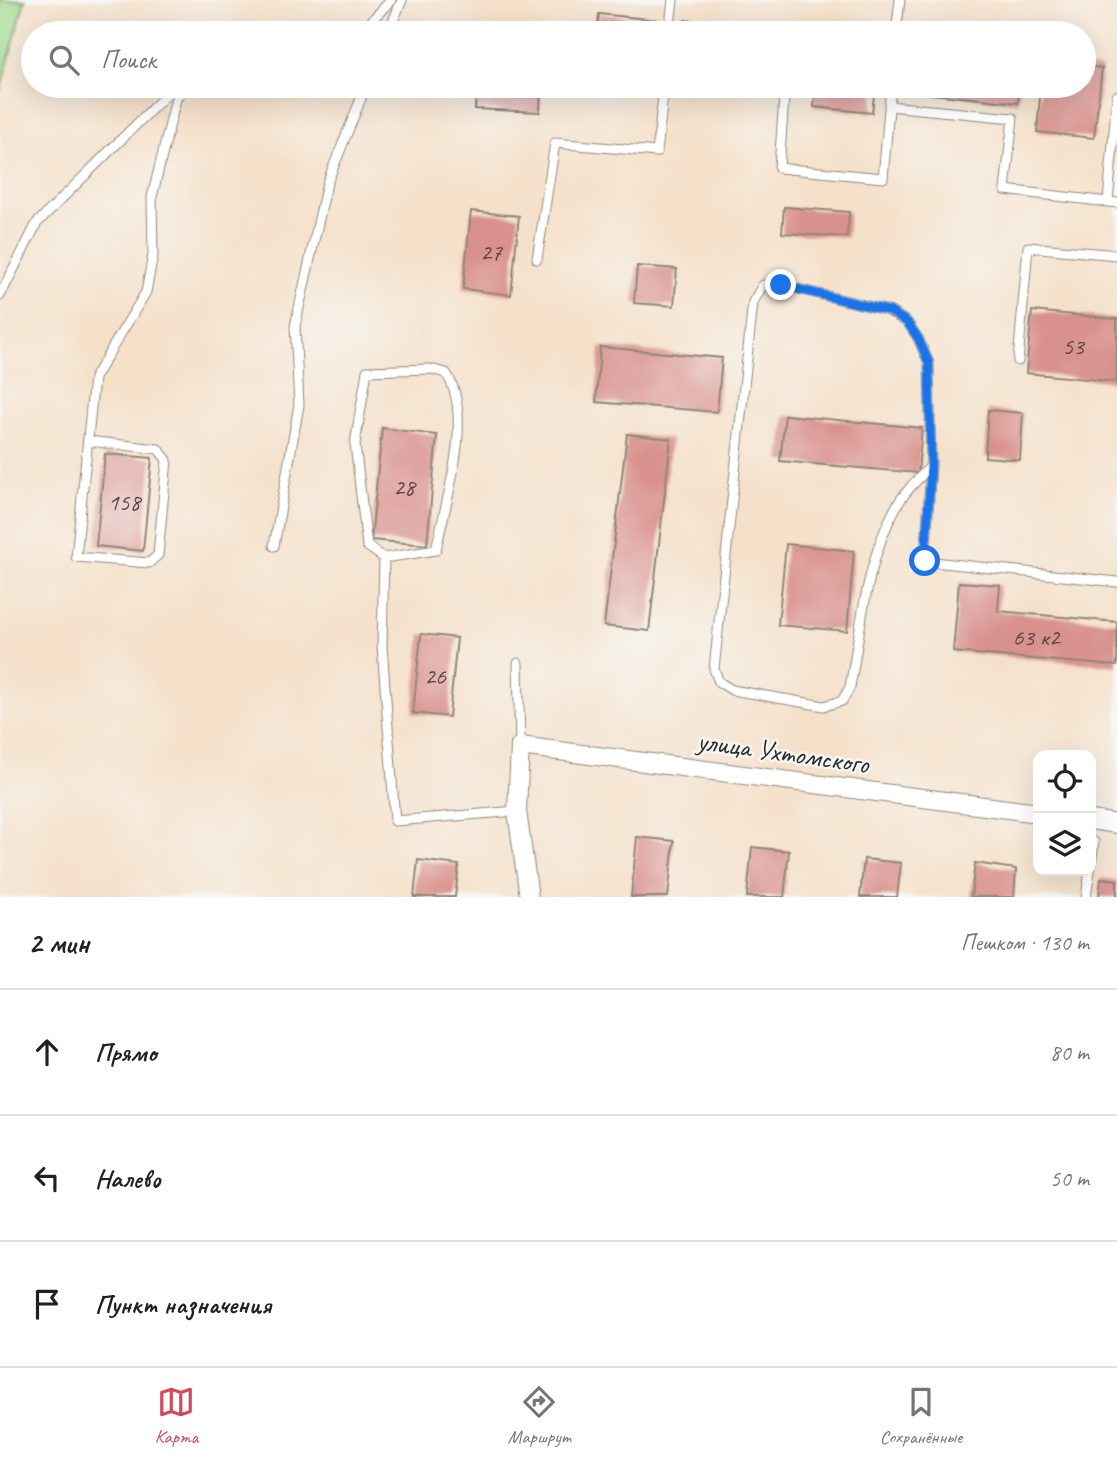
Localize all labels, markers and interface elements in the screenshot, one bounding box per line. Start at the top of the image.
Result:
search box [21,21,1096,98]
icon: search [45,41,83,79]
text: Поиск [101,43,156,76]
house number: 27 [480,237,503,267]
route end [765,269,796,300]
house number: 53 [1062,331,1086,361]
house number: 28 [393,472,417,502]
house number: 158 [108,487,142,517]
route start [909,545,940,576]
house number: 63 к2 [1012,622,1062,652]
house number: 26 [424,661,447,691]
street label: улица Ухтомского [693,722,873,782]
map controls [1033,750,1096,876]
button: locate [1033,750,1096,813]
button: layers [1033,813,1096,876]
text: 2 мин [28,924,89,962]
text: Пешком · 130 m [961,928,1089,957]
icon: ahead [28,1033,66,1071]
text: Прямо [95,1036,157,1069]
text: 80 m [1050,1038,1089,1067]
icon: left [28,1159,66,1197]
text: Налево [95,1162,161,1195]
text: 50 m [1050,1164,1089,1193]
icon: arrive [28,1285,66,1323]
text: Пункт назначения [95,1288,271,1321]
tab: Карта [155,1383,198,1449]
tab: Маршрут [508,1383,570,1449]
tab: Сохранённые [880,1383,962,1449]

